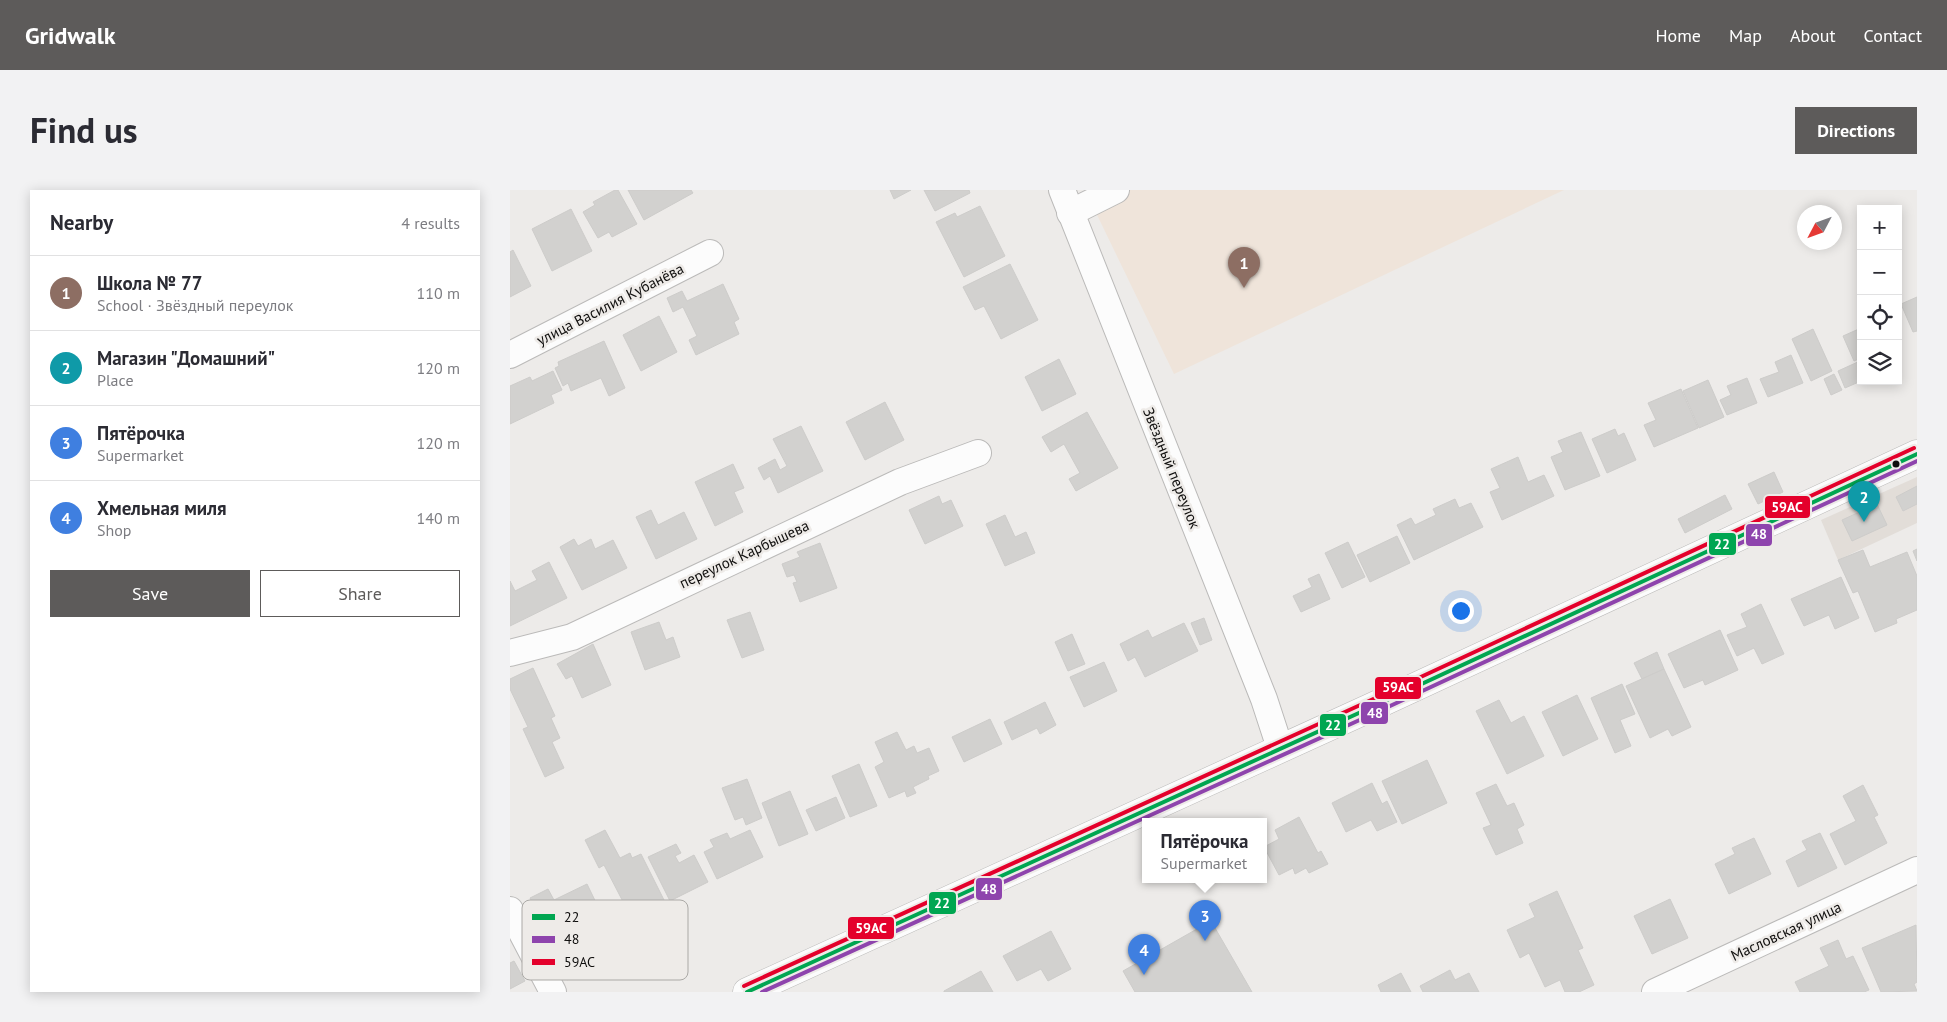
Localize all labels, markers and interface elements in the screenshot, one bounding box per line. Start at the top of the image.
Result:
text: Gridwalk [25,20,115,51]
text: Home [1655,24,1701,47]
text: Map [1729,24,1762,47]
text: About [1790,24,1836,47]
text: Contact [1864,24,1922,47]
text: Find us [30,107,138,153]
button: Directions [1795,107,1917,154]
north arrow [1797,205,1842,250]
map controls [1857,205,1902,385]
button: + [1857,205,1902,250]
text: Nearby [50,209,113,236]
text: 4 results [401,213,460,233]
pin: 1 [1228,247,1260,288]
button: − [1857,250,1902,295]
street label: улица Василия Кубанёва [533,259,687,349]
text: Школа № 77 [97,271,203,295]
text: 1 [61,283,71,303]
text: 110 m [417,283,460,303]
text: School · Звёздный переулок [97,295,294,315]
button: locate [1857,295,1902,340]
button: layers [1857,340,1902,385]
text: Магазин "Домашний" [97,346,275,370]
text: 2 [61,358,71,378]
text: 120 m [417,358,460,378]
text: Place [97,370,134,390]
street label: Звёздный переулок [1139,405,1205,532]
text: Пятёрочка [97,421,185,445]
text: 3 [61,433,71,453]
text: 120 m [417,433,460,453]
text: Supermarket [97,445,184,465]
unlabelled marker [1891,459,1901,469]
pin: 2 [1848,481,1880,522]
line badge: 59АС [1764,495,1811,519]
text: Хмельная миля [97,496,227,520]
text: 59АС [1771,498,1803,516]
text: 4 [61,508,71,528]
text: 140 m [417,508,460,528]
street label: переулок Карбышева [676,516,812,592]
text: Shop [97,520,131,540]
line badge: 48 [1745,523,1773,547]
text: 48 [1751,525,1767,543]
line badge: 22 [1708,532,1737,556]
text: 22 [1714,535,1730,553]
button: Save [50,570,250,617]
button: Share [260,570,460,617]
your location [1448,598,1474,624]
line badge: 59АС [1374,676,1422,700]
text: 59АС [1382,678,1414,696]
line badge: 48 [1360,701,1389,725]
text: 48 [1367,704,1383,722]
line badge: 22 [1319,713,1347,737]
text: 22 [1325,716,1341,734]
popup [1142,818,1267,883]
text: Пятёрочка [1161,829,1248,853]
text: Supermarket [1161,853,1247,873]
line badge: 48 [975,877,1003,901]
text: 48 [981,880,997,898]
line badge: 22 [928,891,957,915]
text: 22 [934,894,950,912]
street label: Масловская улица [1728,897,1844,965]
legend [522,900,688,980]
pin: 3 [1189,900,1221,941]
text: 22 [564,908,579,926]
line badge: 59АС [847,916,895,940]
text: 59АС [855,919,887,937]
text: 48 [564,930,579,948]
pin: 4 [1128,934,1160,975]
text: 59АС [564,953,595,971]

